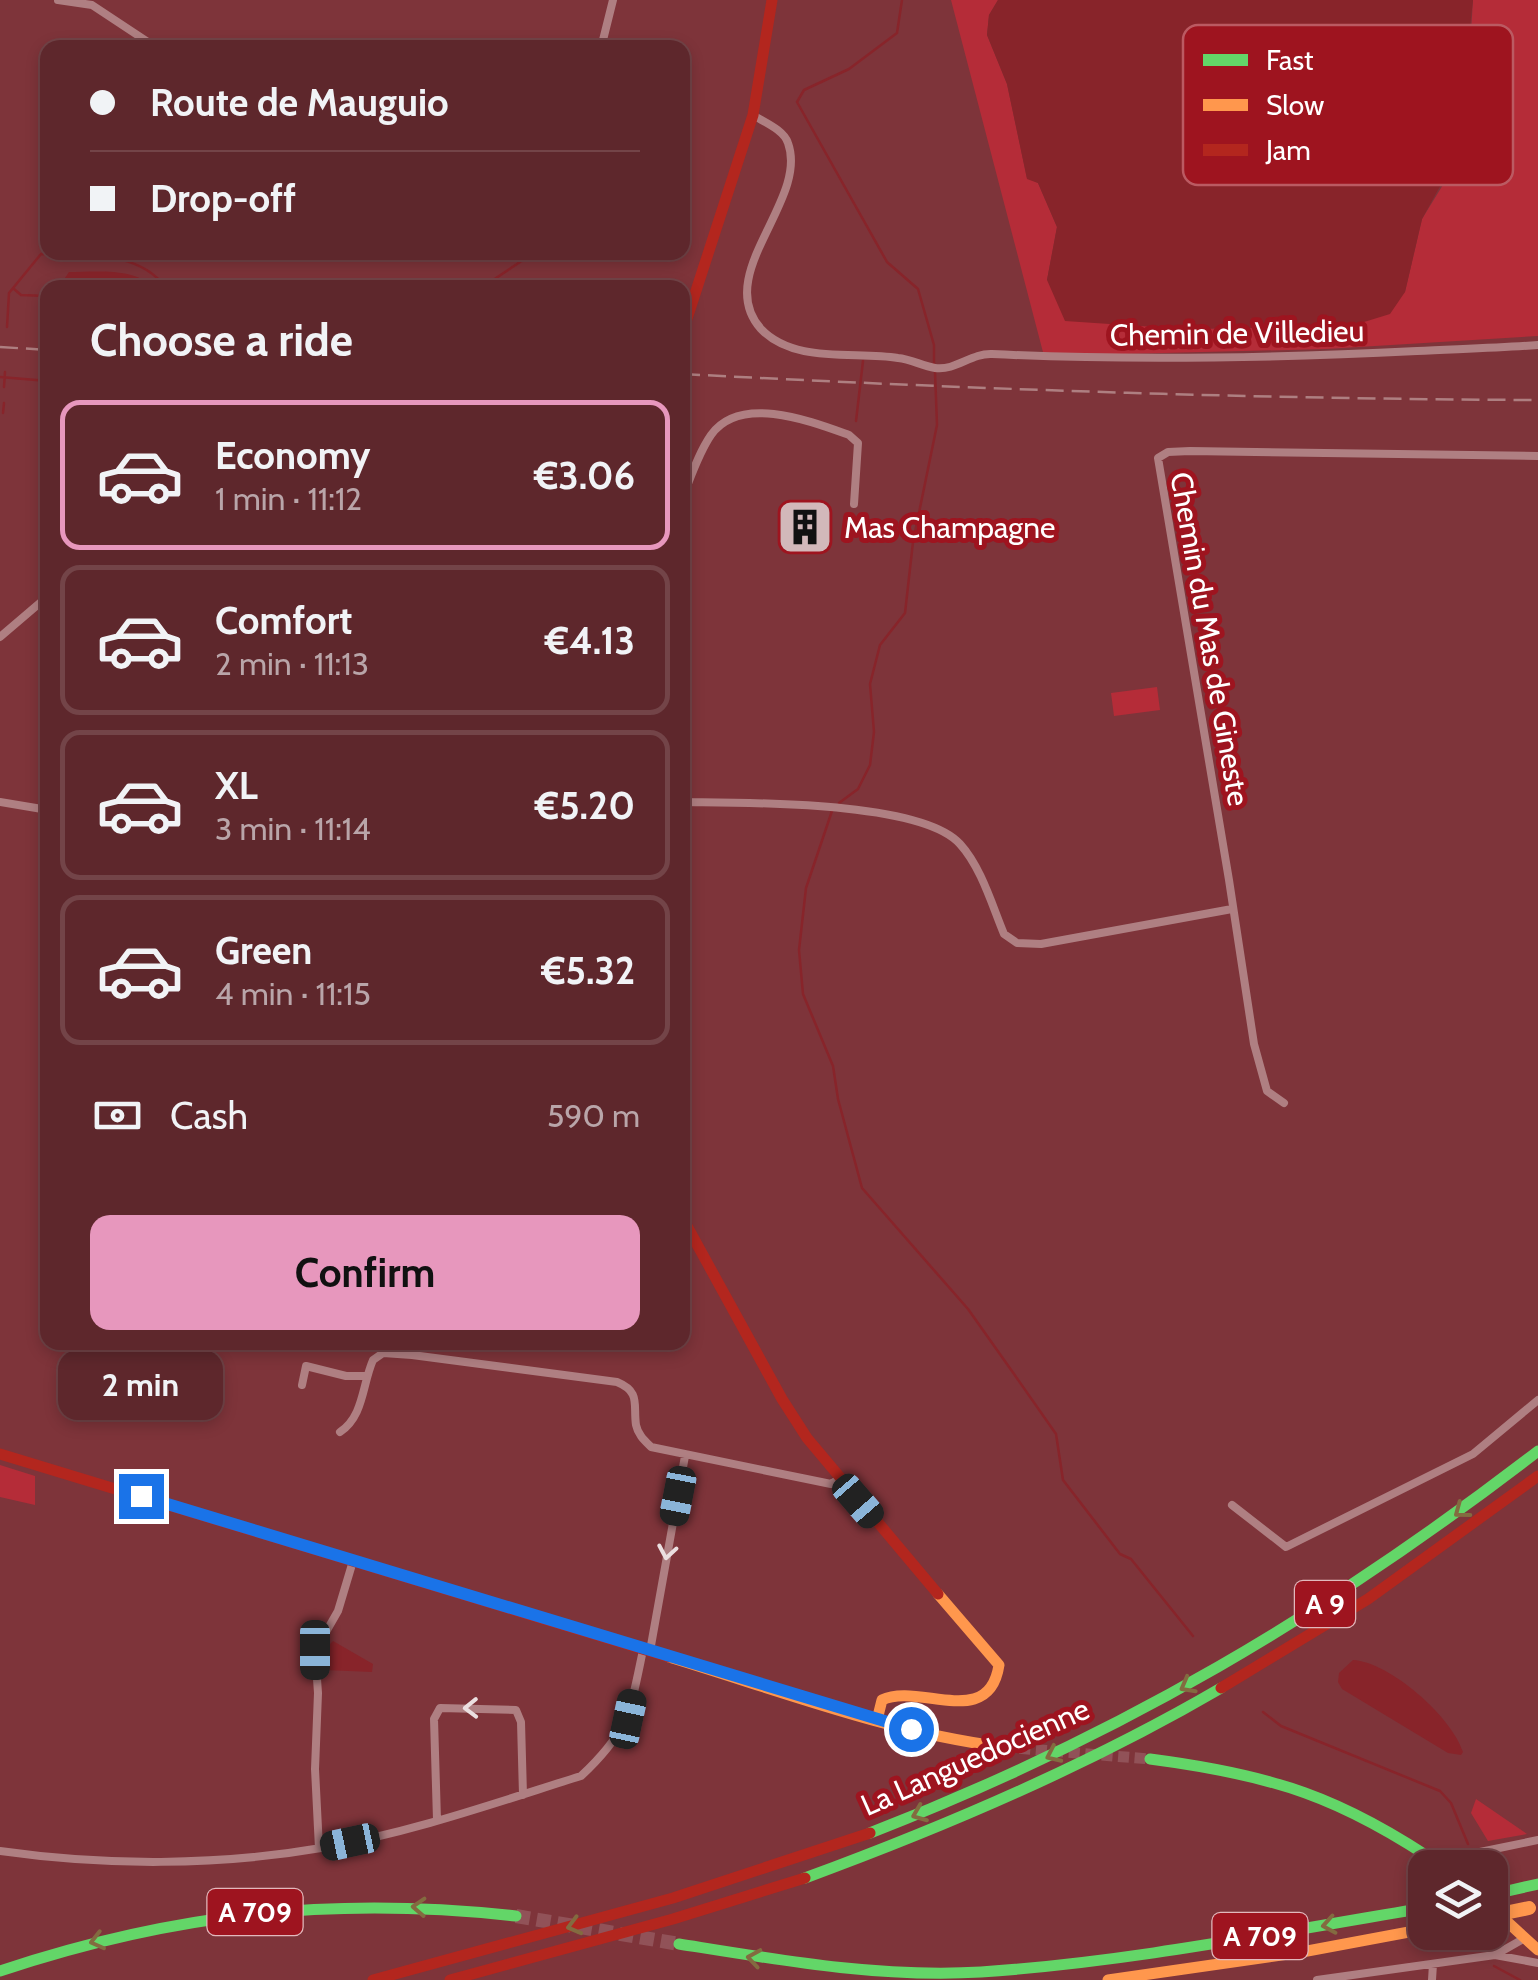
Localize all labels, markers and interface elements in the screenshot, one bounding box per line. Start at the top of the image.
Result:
legend [1183,25,1513,185]
text: Fast [1266,43,1314,77]
text: Route de Mauguio [150,79,449,126]
text: Slow [1266,88,1324,122]
text: Jam [1265,133,1311,167]
text: Drop-off [150,175,296,222]
street label: Chemin de Villedieu [1109,312,1365,354]
text: Choose a ride [90,313,353,367]
icon: car [95,430,185,520]
text: Economy [215,432,370,479]
text: €3.06 [534,452,635,499]
street label: Chemin du Mas de Gineste [1162,469,1258,809]
text: 1 min · 11:12 [215,479,362,518]
building icon: Mas Champagne [775,497,835,557]
place label: Mas Champagne [844,509,1055,546]
icon: car [95,595,185,685]
text: Comfort [215,597,352,644]
text: €4.13 [545,617,635,664]
text: 2 min · 11:13 [215,644,369,683]
icon: car [95,760,185,850]
text: XL [215,762,258,809]
text: €5.20 [535,782,635,829]
text: 3 min · 11:14 [215,809,371,848]
icon: car [95,925,185,1015]
text: Green [215,927,312,974]
text: €5.32 [541,947,635,994]
text: 4 min · 11:15 [215,974,371,1013]
icon: cash [90,1088,145,1143]
text: Cash [170,1092,248,1139]
text: 590 m [547,1096,640,1135]
button: Confirm [90,1215,640,1330]
callout: 2 min [58,1351,224,1421]
text: 2 min [102,1365,179,1404]
car [658,1464,698,1528]
car [827,1469,889,1533]
route end [119,1474,164,1519]
one-way arrow [1454,1499,1472,1516]
one-way arrow [657,1543,678,1560]
road number: A 9 [1295,1581,1355,1627]
car [300,1620,330,1680]
one-way arrow [1180,1674,1198,1693]
car [607,1687,649,1751]
street label: La Languedocienne [855,1690,1095,1824]
one-way arrow [462,1697,478,1719]
route start [889,1707,934,1752]
one-way arrow [1045,1742,1063,1762]
one-way arrow [911,1803,928,1823]
car [318,1821,382,1863]
map controls [1408,1850,1508,1950]
button: layers [1408,1850,1508,1950]
road number: A 709 [208,1889,302,1935]
one-way arrow [411,1897,427,1918]
road number: A 709 [1212,1913,1308,1959]
one-way arrow [566,1914,583,1935]
one-way arrow [1321,1914,1337,1935]
one-way arrow [89,1929,106,1950]
one-way arrow [745,1948,762,1969]

